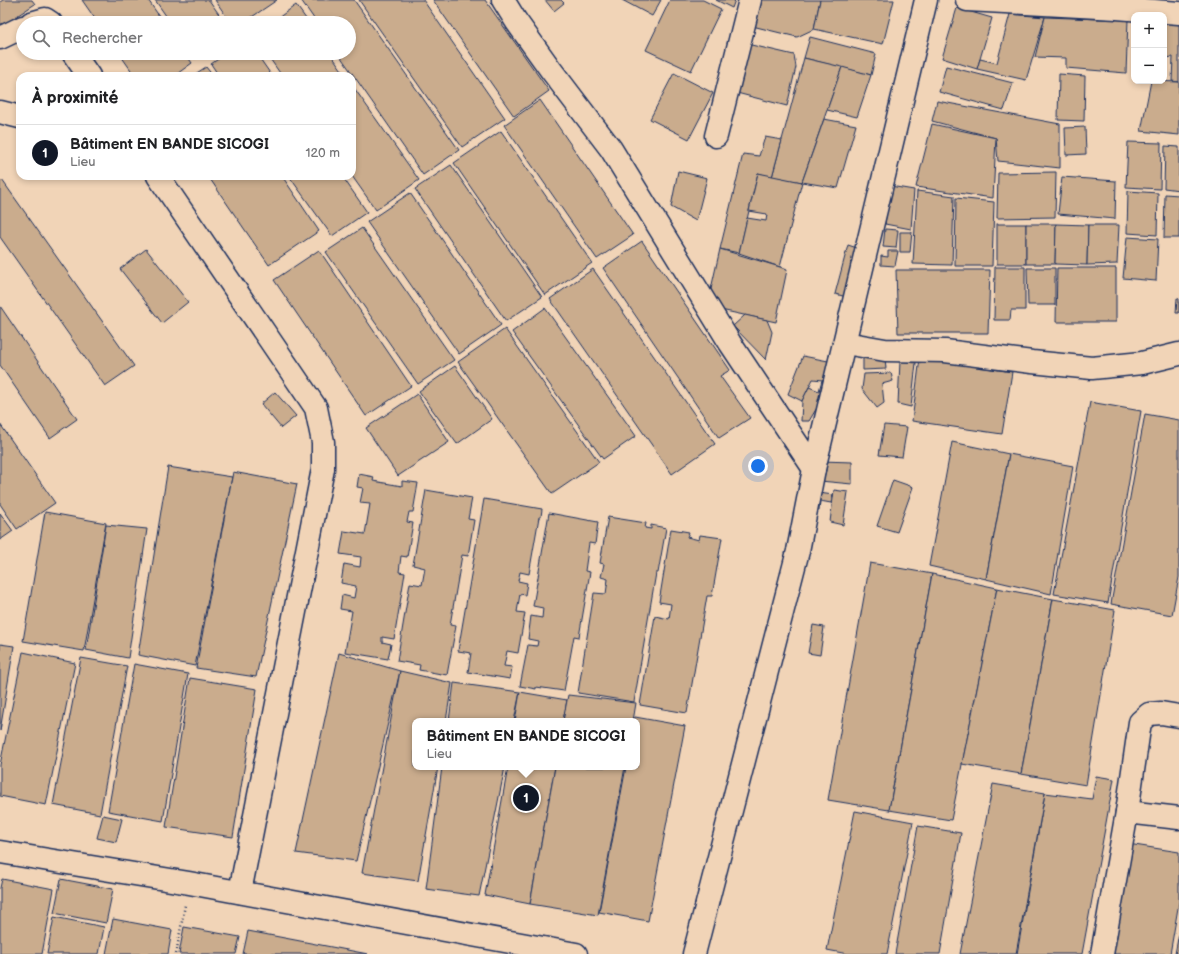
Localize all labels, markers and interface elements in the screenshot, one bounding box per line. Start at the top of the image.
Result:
map controls [1131,12,1167,84]
button: + [1131,12,1167,48]
search box [16,16,356,60]
icon: search [30,27,52,49]
text: Rechercher [62,29,142,48]
button: − [1131,48,1167,84]
text: À proximité [32,88,118,108]
text: Bâtiment EN BANDE SICOGI [70,135,269,154]
text: 1 [42,145,48,161]
text: 120 m [305,145,340,161]
text: Lieu [70,154,95,170]
your location [748,456,768,476]
popup [412,718,640,770]
text: Bâtiment EN BANDE SICOGI [426,727,626,746]
text: Lieu [426,746,452,762]
pin: 1 [513,783,539,813]

